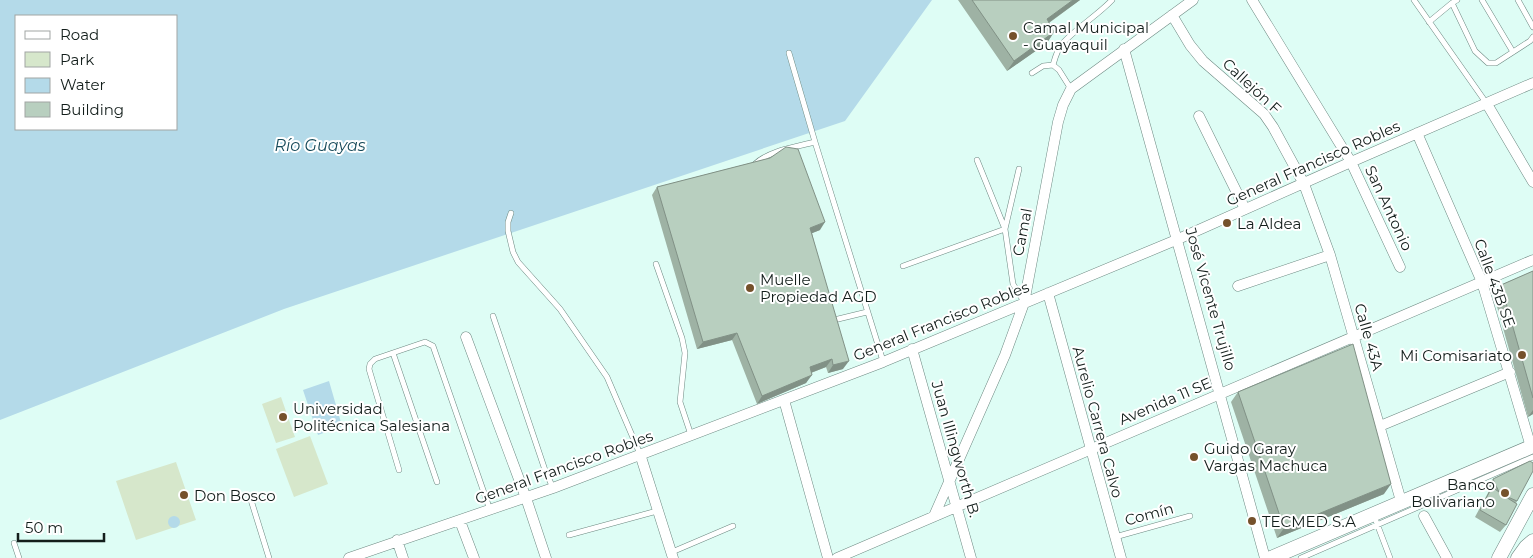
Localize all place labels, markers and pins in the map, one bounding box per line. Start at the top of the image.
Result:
place label: Camal Municipal - Guayaquil [1023,18,1149,54]
marker: Camal Municipal - Guayaquil [1007,30,1019,42]
place label: La Aldea [1237,214,1301,233]
marker: La Aldea [1221,217,1233,229]
place label: Muelle Propiedad AGD [760,270,877,306]
marker: Muelle Propiedad AGD [744,282,756,294]
place label: Mi Comisariato [1400,346,1512,365]
marker: Mi Comisariato [1516,349,1528,361]
place label: Universidad Politécnica Salesiana [293,399,450,435]
marker: Universidad Politécnica Salesiana [277,411,289,423]
place label: Guido Garay Vargas Machuca [1204,439,1328,475]
marker: Guido Garay Vargas Machuca [1188,451,1200,463]
place label: Banco Bolivariano [1411,475,1495,511]
place label: Don Bosco [194,486,276,505]
marker: Banco Bolivariano [1499,487,1511,499]
marker: Don Bosco [178,489,190,501]
place label: TECMED S.A [1262,512,1356,531]
marker: TECMED S.A [1246,515,1258,527]

